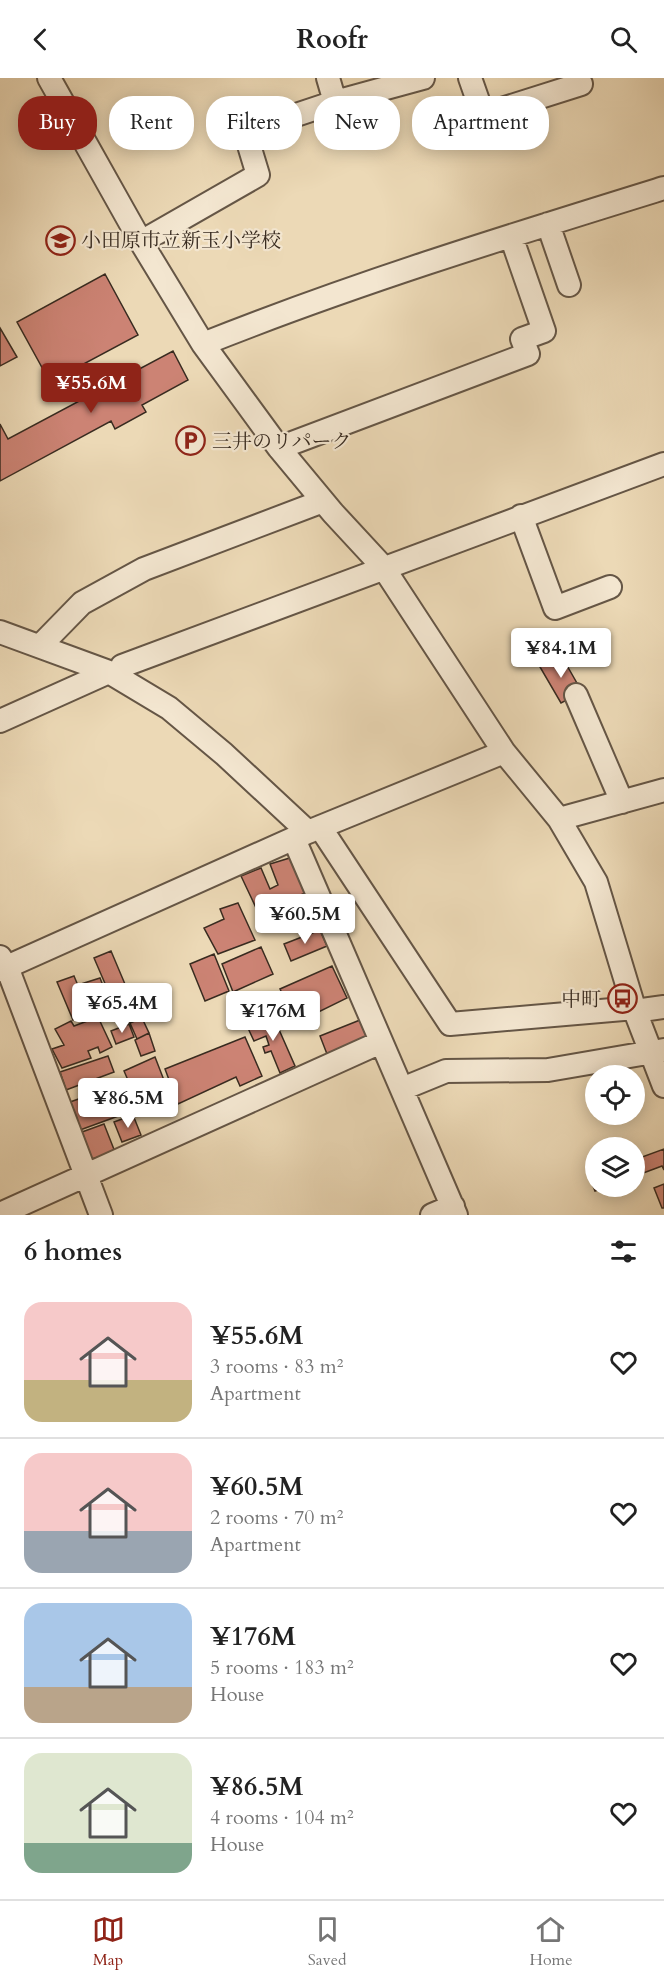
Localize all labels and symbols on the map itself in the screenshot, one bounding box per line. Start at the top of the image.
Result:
school or university icon: 小田原市立新玉小学校 [44,224,76,256]
place label: 小田原市立新玉小学校 [81,227,281,254]
pin: ¥55.6M [42,363,140,414]
parking icon: 三井のリパーク [175,425,207,457]
place label: 三井のリパーク [212,428,351,455]
pin: ¥84.1M [512,628,610,679]
pin: ¥60.5M [256,894,354,945]
pin: ¥65.4M [73,983,171,1034]
bus stop icon: 中町 [606,983,638,1015]
place label: 中町 [561,986,601,1013]
pin: ¥176M [231,991,315,1042]
pin: ¥86.5M [79,1078,177,1129]

